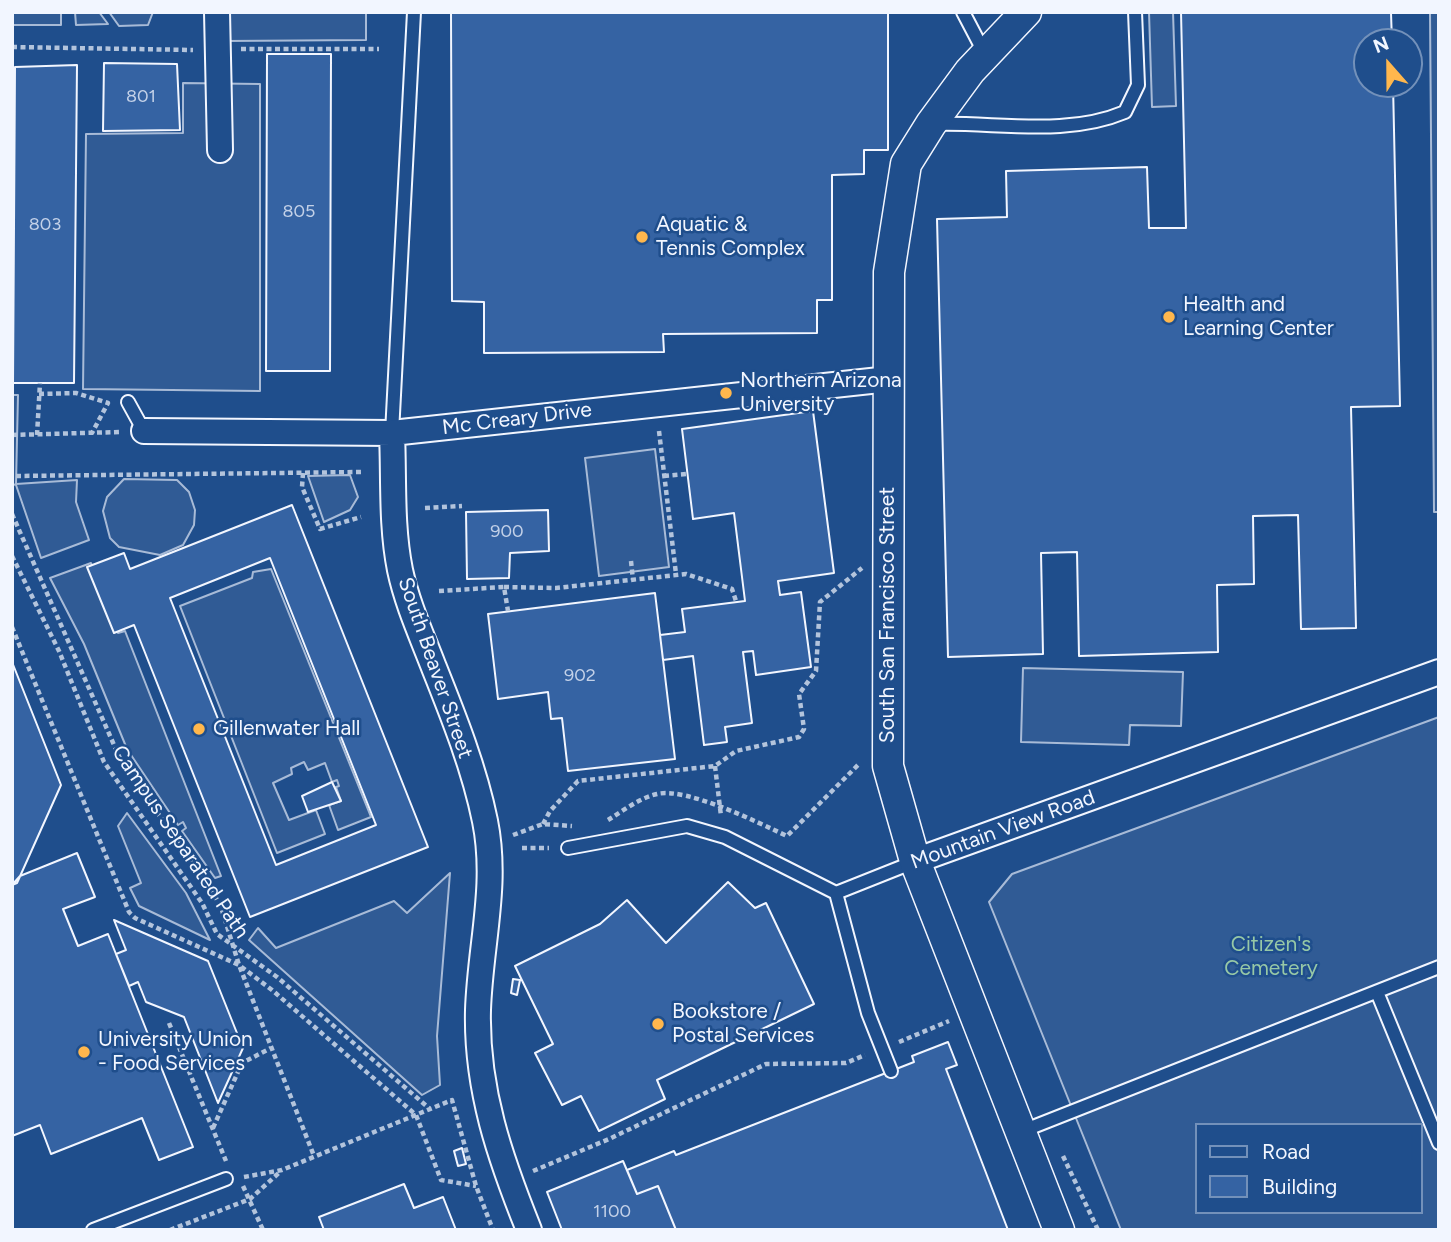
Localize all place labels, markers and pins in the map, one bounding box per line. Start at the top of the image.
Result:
place label: Aquatic & Tennis Complex [656,212,805,262]
marker: Aquatic & Tennis Complex [634,229,650,245]
place label: Health and Learning Center [1183,292,1334,342]
marker: Health and Learning Center [1161,309,1177,325]
place label: Northern Arizona University [740,368,902,418]
marker: Northern Arizona University [718,385,734,401]
place label: Gillenwater Hall [213,716,360,742]
marker: Gillenwater Hall [191,721,207,737]
place label: Bookstore / Postal Services [672,999,814,1049]
marker: Bookstore / Postal Services [650,1016,666,1032]
place label: University Union - Food Services [98,1027,253,1077]
marker: University Union - Food Services [76,1044,92,1060]

